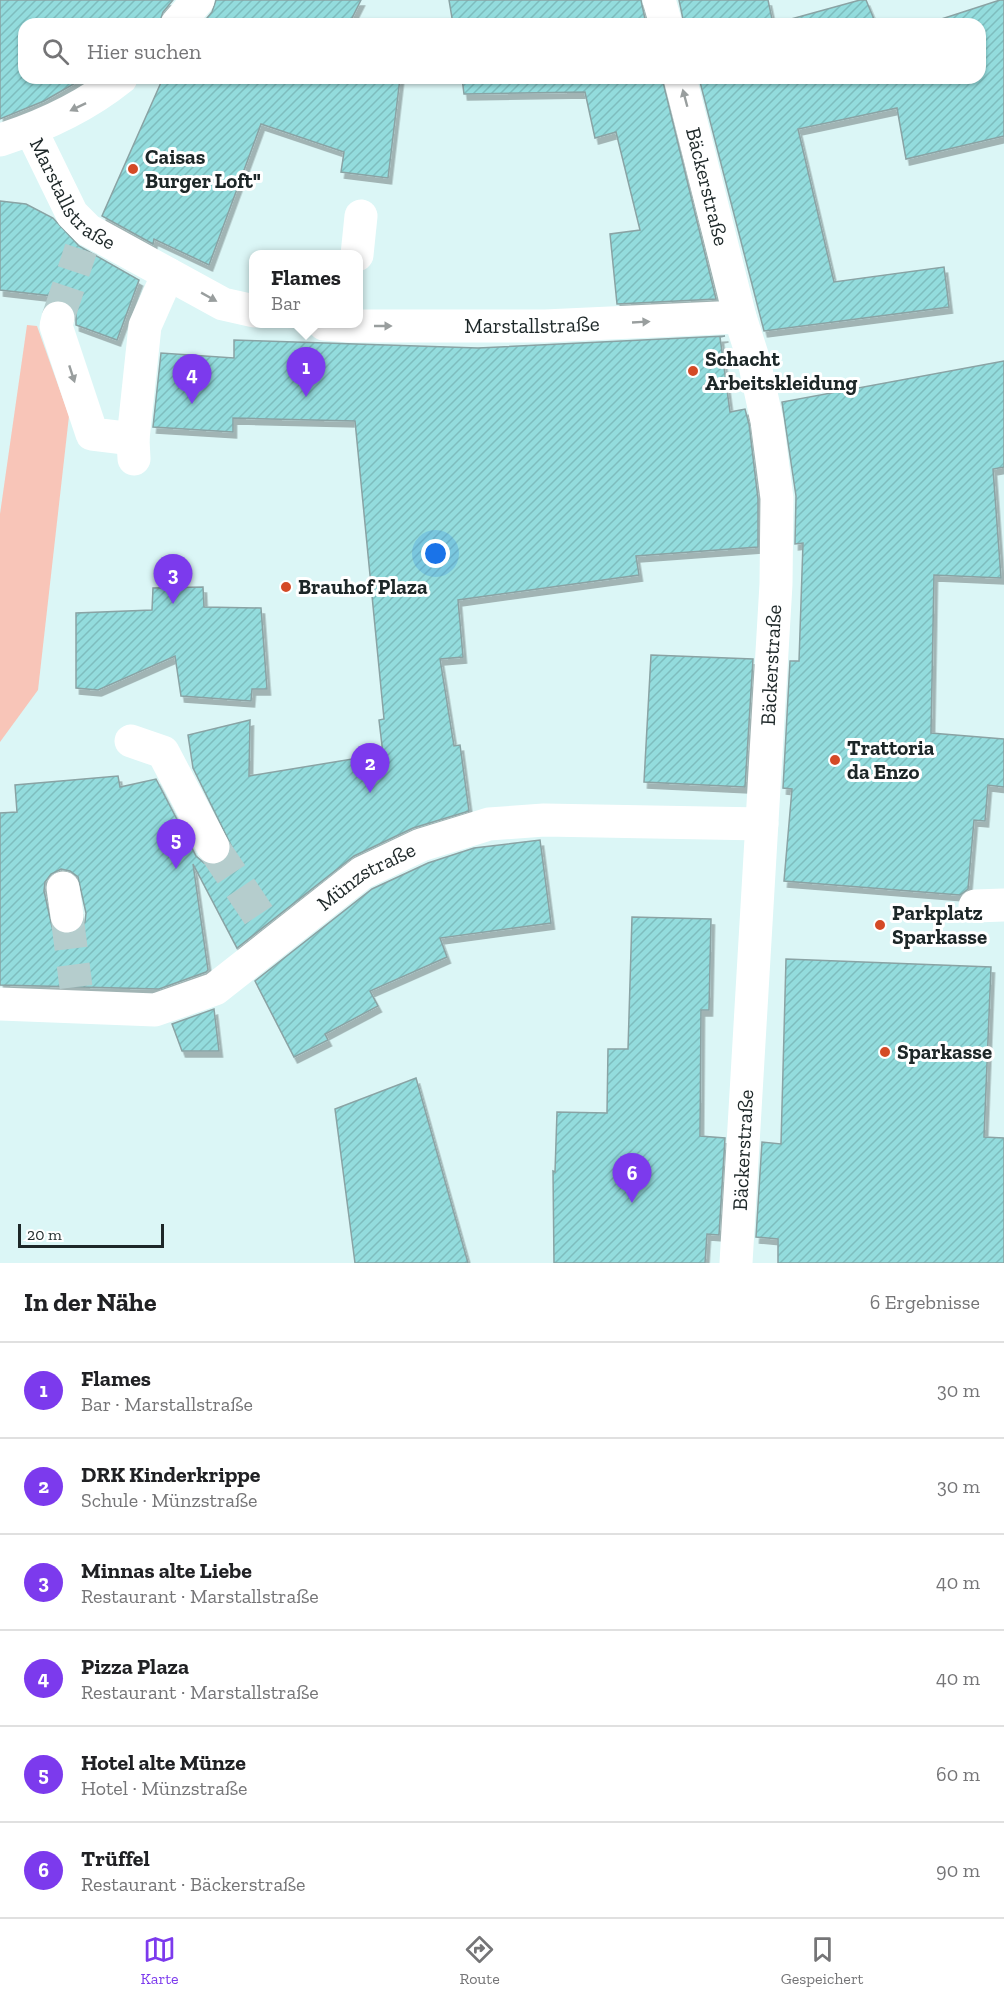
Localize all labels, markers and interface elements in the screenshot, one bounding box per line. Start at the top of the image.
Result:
search box [18,18,986,84]
icon: search [39,35,72,68]
text: Hier suchen [87,38,201,65]
one-way arrow [680,89,689,107]
one-way arrow [69,102,86,112]
street label: Bäckerstraße [681,125,735,249]
street label: Marstallstraße [25,134,120,255]
place label: Caisas Burger Loft" [145,144,261,193]
marker: Caisas Burger Loft" [126,162,140,176]
popup [249,250,363,328]
text: Flames [271,264,341,291]
text: Bar [271,291,301,315]
one-way arrow [201,292,218,302]
street label: Marstallstraße [464,310,600,338]
one-way arrow [631,317,650,326]
one-way arrow [373,321,392,331]
place label: Schacht Arbeitskleidung [705,346,857,395]
pin: 1 [286,348,326,397]
pin: 4 [172,354,212,404]
marker: Schacht Arbeitskleidung [686,364,700,378]
one-way arrow [68,365,77,383]
your location [421,539,450,568]
pin: 3 [154,554,192,604]
place label: Brauhof Plaza [298,574,428,599]
marker: Brauhof Plaza [279,580,293,594]
street label: Bäckerstraße [755,604,786,726]
place label: Trattoria da Enzo [847,735,935,784]
pin: 2 [350,744,389,793]
marker: Trattoria da Enzo [828,753,842,767]
pin: 5 [156,820,195,869]
street label: Münzstraße [312,836,419,916]
place label: Parkplatz Sparkasse [892,900,987,949]
marker: Parkplatz Sparkasse [873,918,887,932]
place label: Sparkasse [897,1039,992,1064]
marker: Sparkasse [878,1045,892,1059]
street label: Bäckerstraße [727,1089,758,1211]
pin: 6 [612,1154,652,1203]
scale bar [18,1221,164,1248]
text: 20 m [27,1225,62,1244]
text: In der Nähe [24,1286,156,1318]
text: 6 Ergebnisse [870,1290,980,1314]
text: Flames [81,1365,151,1392]
text: 1 [39,1378,48,1402]
text: 30 m [937,1378,980,1402]
text: Bar · Marstallstraße [81,1392,253,1416]
text: DRK Kinderkrippe [81,1461,260,1488]
text: 2 [38,1474,49,1498]
text: 30 m [937,1474,980,1498]
text: Schule · Münzstraße [81,1488,257,1512]
text: Minnas alte Liebe [81,1557,252,1584]
text: 3 [38,1570,49,1594]
text: 40 m [936,1570,980,1594]
text: Restaurant · Marstallstraße [81,1584,319,1608]
text: Pizza Plaza [81,1653,189,1680]
text: 4 [38,1666,49,1690]
text: 40 m [936,1666,980,1690]
text: Restaurant · Marstallstraße [81,1680,319,1704]
text: Hotel alte Münze [81,1749,246,1776]
text: 5 [38,1762,49,1786]
text: 60 m [936,1762,980,1786]
text: Hotel · Münzstraße [81,1776,247,1800]
text: Trüffel [81,1845,150,1872]
text: 6 [38,1858,49,1882]
text: 90 m [936,1858,980,1882]
text: Restaurant · Bäckerstraße [81,1872,305,1896]
tab: Karte [140,1933,179,1988]
tab: Route [459,1933,500,1988]
tab: Gespeichert [781,1933,864,1988]

